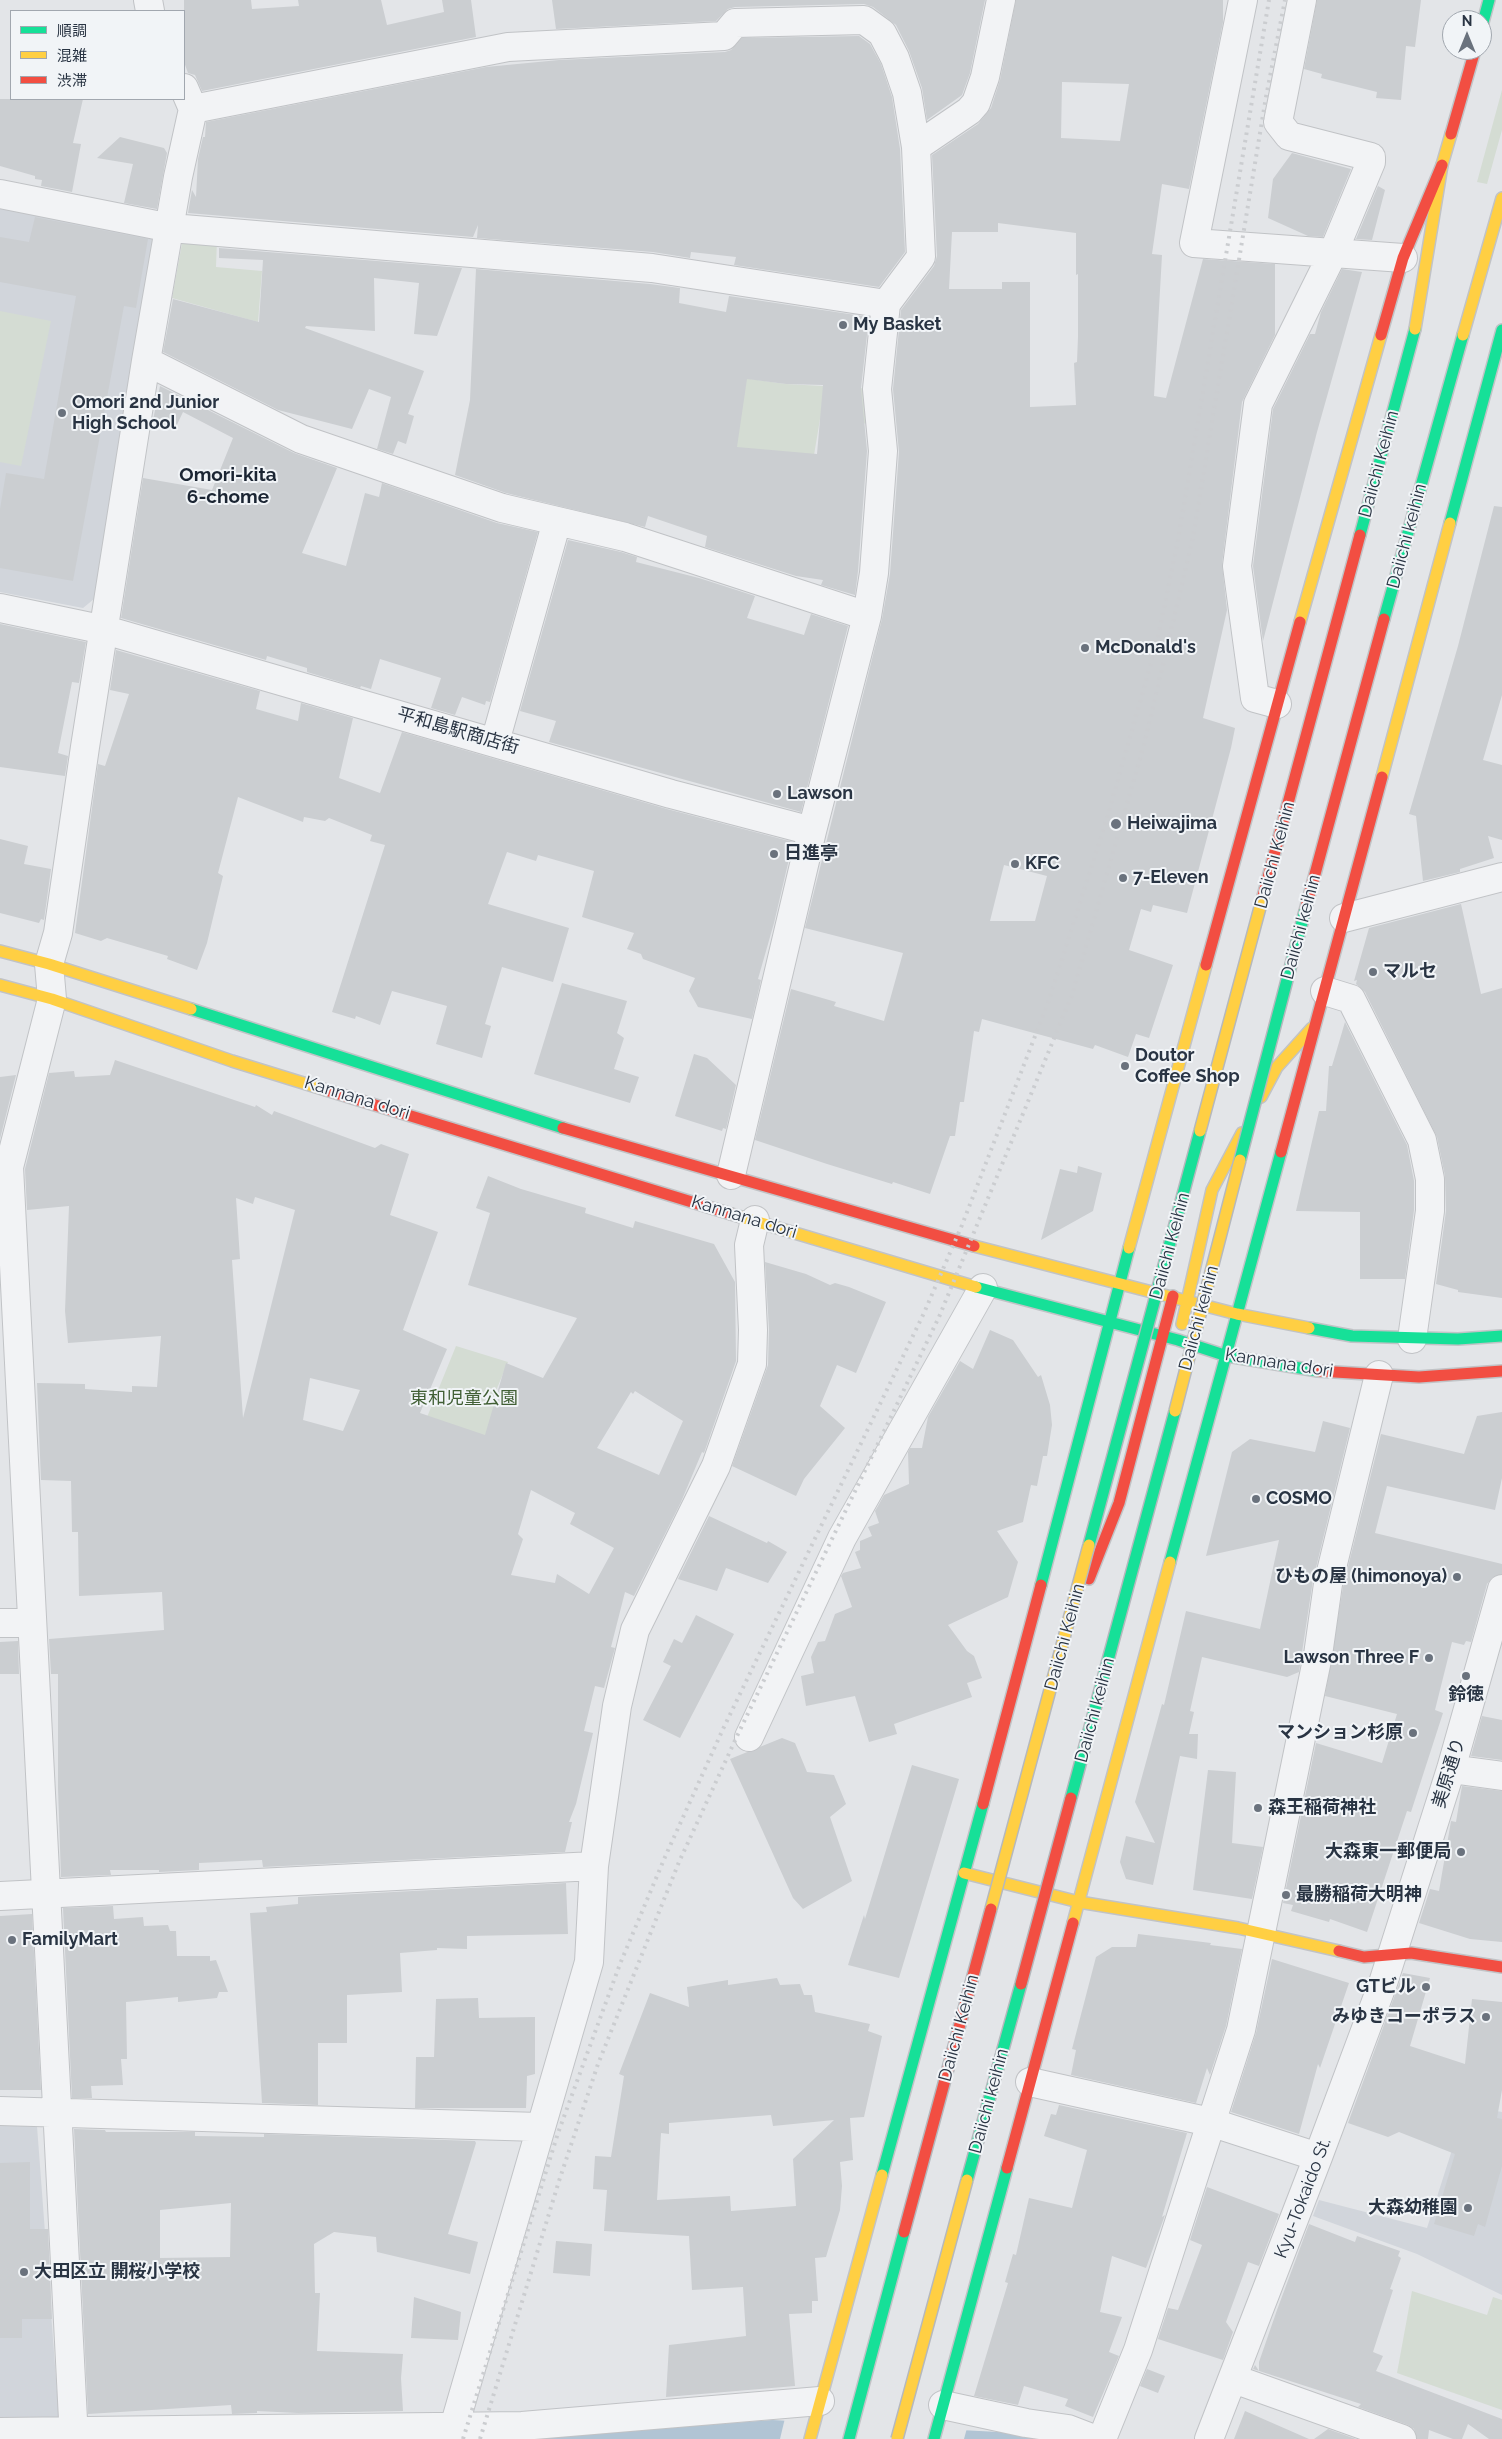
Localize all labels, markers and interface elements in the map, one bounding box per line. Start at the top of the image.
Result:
legend [10,10,185,100]
north arrow [1442,10,1492,60]
text: N [1462,13,1472,29]
text: 順調 [57,22,87,40]
text: 混雑 [57,47,87,65]
text: 渋滞 [57,72,87,90]
place label: My Basket [853,314,941,336]
marker: My Basket [837,319,849,331]
place label: Omori 2nd Junior High School [72,392,219,434]
marker: Omori 2nd Junior High School [56,407,68,419]
street label: Daiichi Keihin [1354,408,1404,520]
district label: Omori-kita 6-chome [179,464,277,508]
street label: Daiichi keihin [1383,481,1431,591]
place label: McDonald's [1095,637,1196,659]
marker: McDonald's [1079,642,1091,654]
street label: 平和島駅商店街 [394,703,522,759]
place label: Lawson [787,783,853,805]
marker: Lawson [771,788,783,800]
street label: Daiichi Keihin [1250,799,1300,911]
place label: Heiwajima [1127,813,1217,835]
marker: Heiwajima [1109,817,1123,831]
place label: 日進亭 [784,843,838,865]
marker: 日進亭 [768,848,780,860]
place label: KFC [1025,853,1060,875]
marker: KFC [1009,858,1021,870]
place label: 7-Eleven [1133,867,1209,889]
marker: 7-Eleven [1117,872,1129,884]
street label: Daiichi keihin [1277,872,1325,982]
place label: マルセ [1383,961,1437,983]
marker: マルセ [1367,966,1379,978]
place label: Doutor Coffee Shop [1135,1045,1240,1088]
marker: Doutor Coffee Shop [1119,1060,1131,1072]
street label: Kannana dori [302,1072,412,1124]
street label: Daiichi Keihin [1145,1190,1195,1302]
street label: Kannana dori [689,1191,799,1243]
street label: Daiichi keihin [1175,1263,1223,1373]
street label: Kannana dori [1223,1344,1335,1382]
park label: 東和児童公園 [410,1388,518,1410]
place label: COSMO [1266,1488,1332,1510]
marker: COSMO [1250,1493,1262,1505]
place label: ひもの屋 (himonoya) [1275,1566,1447,1588]
marker: ひもの屋 (himonoya) [1451,1571,1463,1583]
street label: Daiichi Keihin [1040,1581,1090,1693]
place label: Lawson Three F [1284,1647,1419,1669]
marker: Lawson Three F [1423,1652,1435,1664]
street label: Daiichi keihin [1071,1655,1119,1765]
marker: 鈴徳 [1460,1670,1472,1682]
place label: 鈴徳 [1448,1684,1484,1706]
place label: マンション杉原 [1277,1722,1403,1744]
marker: マンション杉原 [1407,1727,1419,1739]
street label: 美原通り [1428,1735,1470,1811]
place label: 森王稲荷神社 [1268,1797,1376,1819]
marker: 森王稲荷神社 [1252,1802,1264,1814]
place label: 大森東一郵便局 [1325,1841,1451,1863]
marker: 大森東一郵便局 [1455,1846,1467,1858]
place label: 最勝稲荷大明神 [1296,1884,1422,1906]
marker: 最勝稲荷大明神 [1280,1889,1292,1901]
place label: FamilyMart [22,1929,118,1951]
marker: FamilyMart [6,1934,18,1946]
street label: Daiichi Keihin [934,1972,984,2084]
place label: GTビル [1356,1976,1416,1998]
marker: GTビル [1420,1981,1432,1993]
place label: みゆきコーポラス [1332,2006,1476,2028]
marker: みゆきコーポラス [1480,2011,1492,2023]
street label: Daiichi keihin [965,2046,1013,2156]
street label: Kyu-Tokaido St. [1270,2135,1336,2261]
place label: 大森幼稚園 [1368,2197,1458,2219]
marker: 大森幼稚園 [1462,2202,1474,2214]
place label: 大田区立 開桜小学校 [34,2261,200,2283]
marker: 大田区立 開桜小学校 [18,2266,30,2278]

